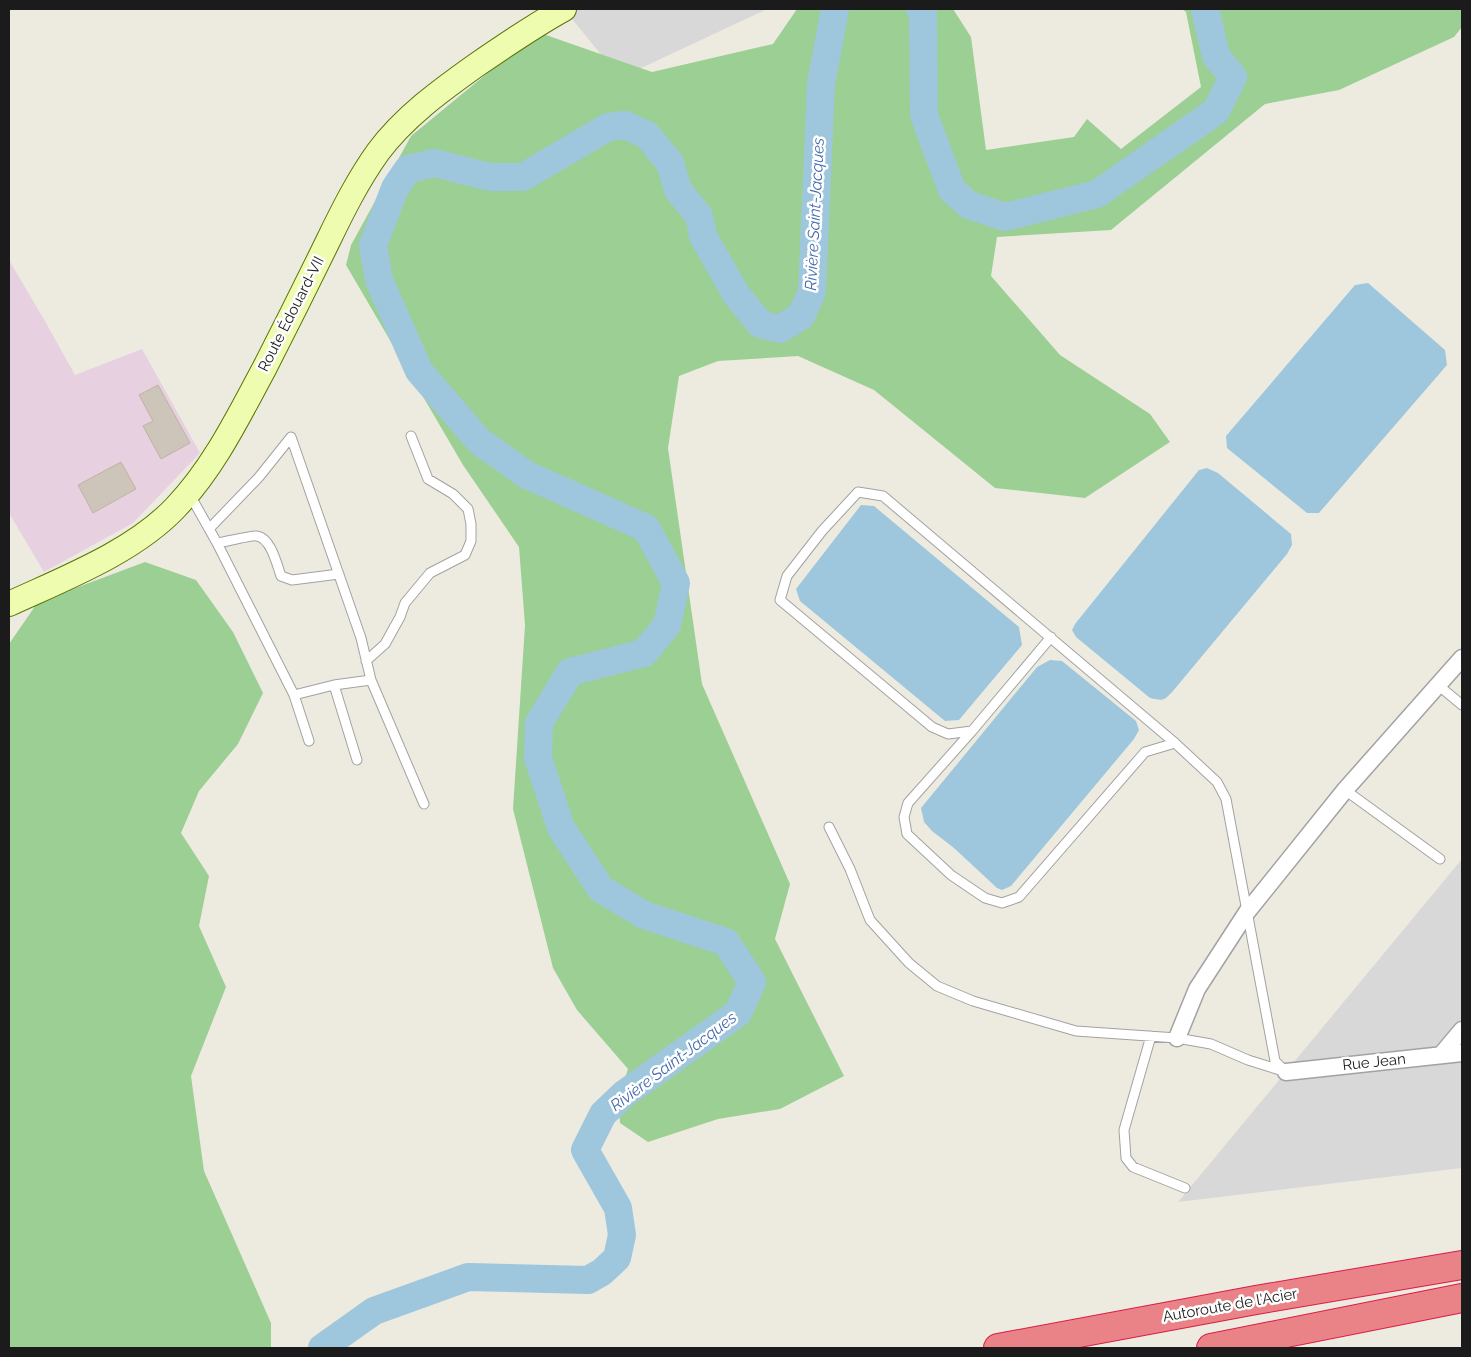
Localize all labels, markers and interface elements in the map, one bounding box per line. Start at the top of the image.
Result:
water label: Rivière Saint-Jacques [801,137,828,291]
street label: Route Édouard-VII [254,253,328,375]
water label: Rivière Saint-Jacques [607,1007,740,1115]
street label: Rue Jean [1341,1050,1407,1074]
street label: Autoroute de l'Acier [1161,1284,1299,1326]

